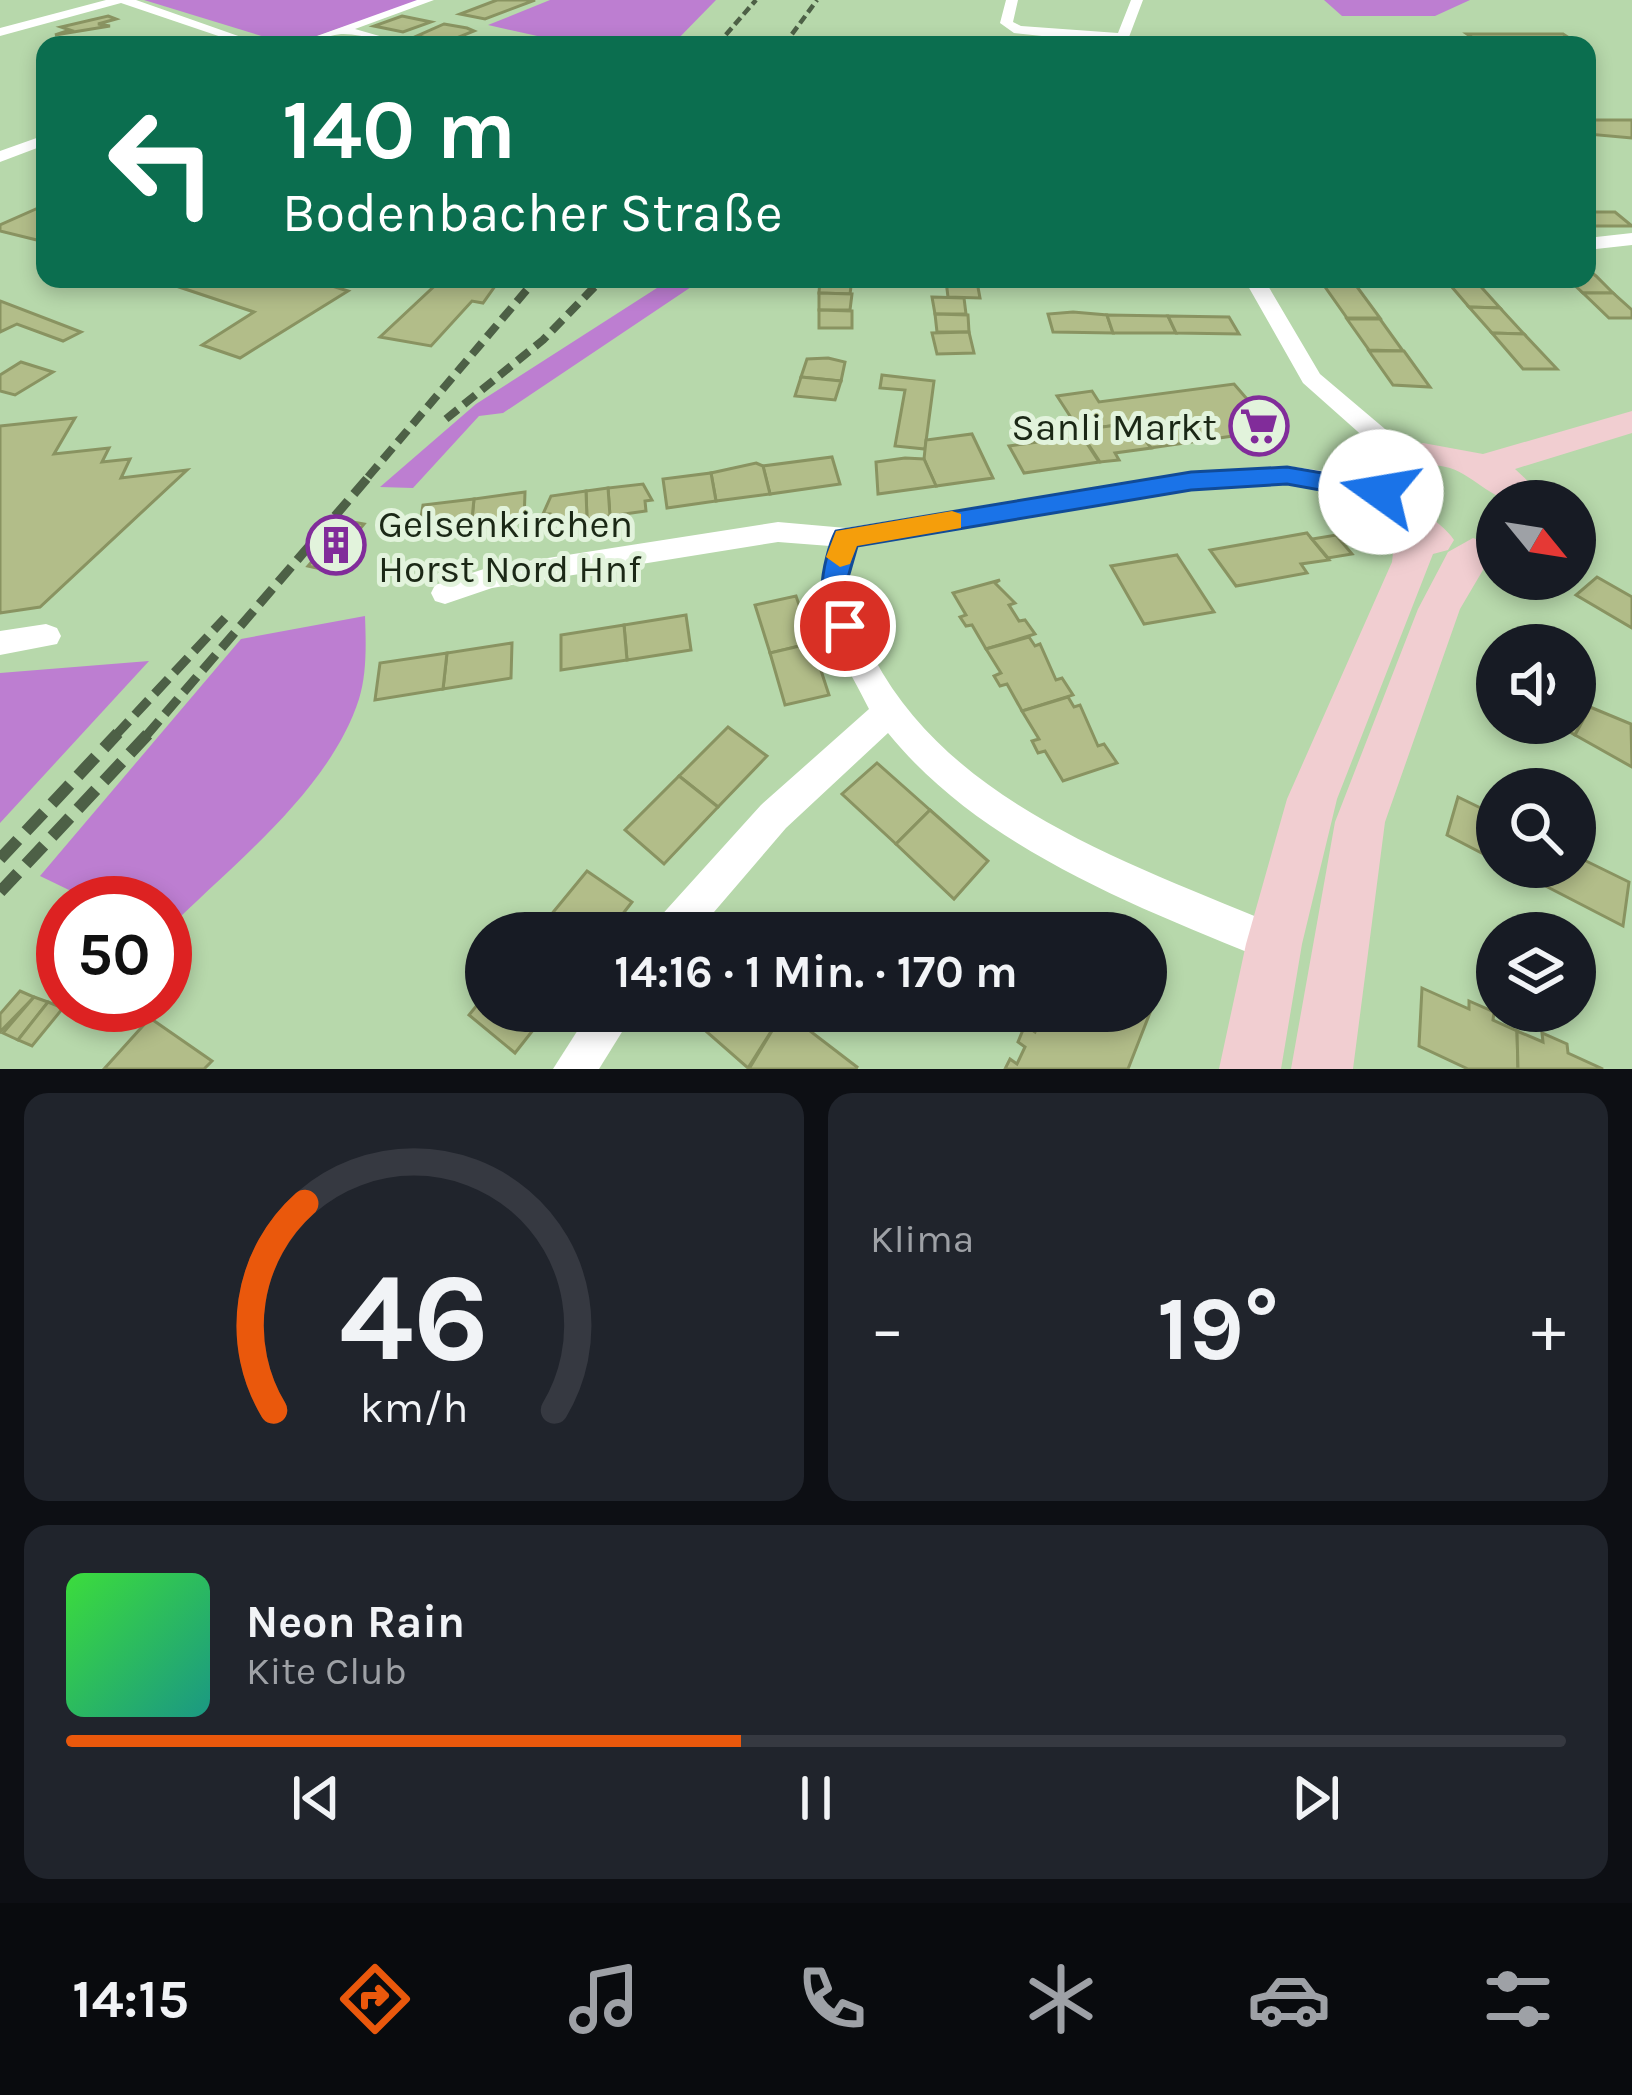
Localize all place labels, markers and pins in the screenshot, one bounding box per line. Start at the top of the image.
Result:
supermarket icon: Sanli Markt [1228,395,1290,457]
place label: Sanli Markt [1011,404,1217,450]
place label: Gelsenkirchen Horst Nord Hnf [378,501,642,592]
building icon: Gelsenkirchen Horst Nord Hnf [305,514,367,576]
pin [794,575,896,677]

